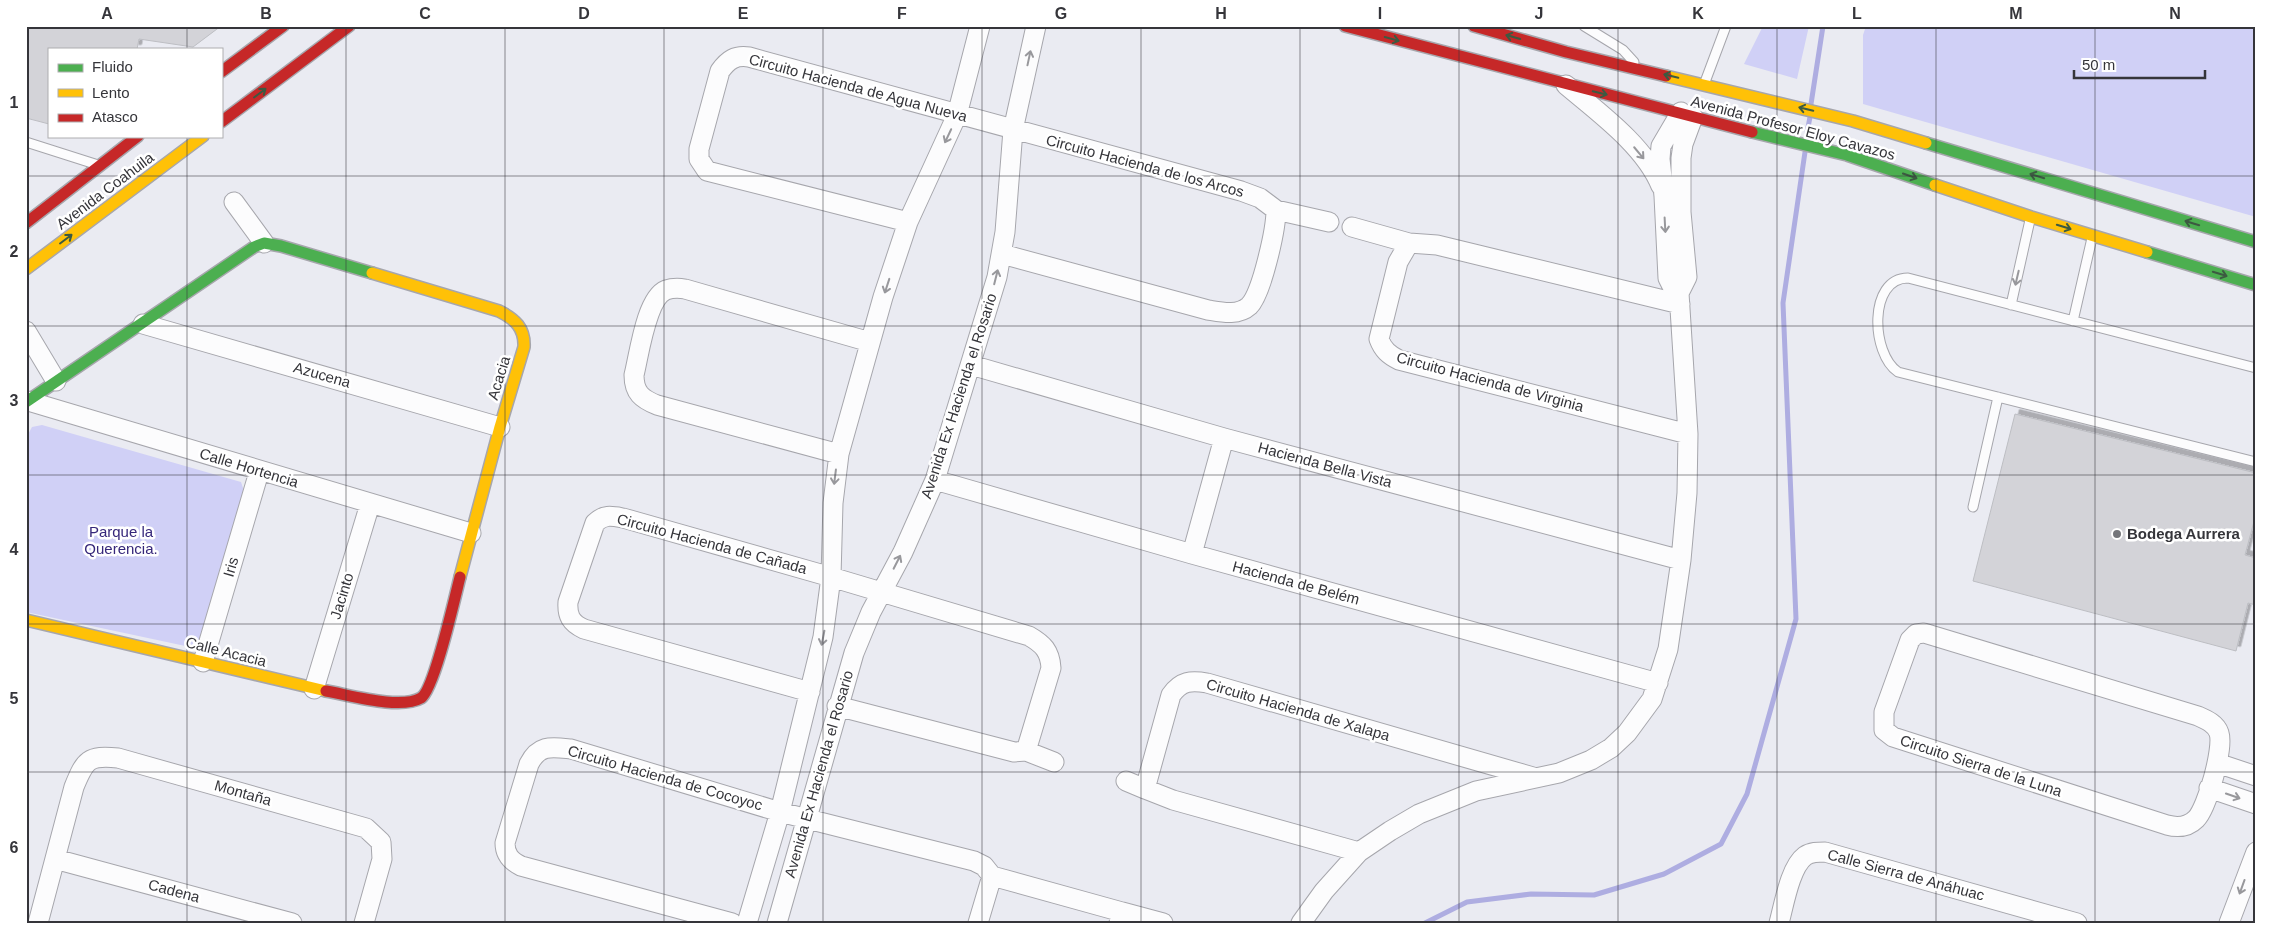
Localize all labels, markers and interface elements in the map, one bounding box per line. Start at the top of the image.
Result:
text: A [101,5,113,22]
text: B [260,5,272,22]
text: C [419,5,431,22]
text: D [578,5,590,22]
text: E [738,5,749,22]
text: F [897,5,907,22]
text: G [1055,5,1067,22]
text: H [1215,5,1227,22]
text: I [1378,5,1382,22]
text: J [1535,5,1543,22]
text: K [1692,5,1704,22]
text: L [1852,5,1862,22]
text: M [2009,5,2023,22]
text: N [2169,5,2181,22]
one-way arrow [1505,32,1521,42]
one-way arrow [1384,34,1400,44]
legend [48,48,222,138]
scale bar [2074,48,2206,80]
street label: Circuito Hacienda de Agua Nueva [747,50,970,125]
one-way arrow [1025,50,1034,66]
text: 50 m [2082,56,2115,73]
text: Fluido [92,58,133,75]
one-way arrow [1663,71,1679,80]
text: Lento [92,84,130,101]
one-way arrow [253,88,267,98]
one-way arrow [1592,89,1608,98]
street label: Avenida Profesor Eloy Cavazos [1689,92,1897,163]
text: 1 [10,94,19,111]
one-way arrow [1798,103,1814,113]
text: Atasco [92,108,138,125]
one-way arrow [942,128,952,143]
street label: Circuito Hacienda de los Arcos [1044,131,1246,200]
one-way arrow [1633,147,1644,160]
street label: Avenida Coahuila [53,148,157,233]
one-way arrow [2029,170,2045,180]
one-way arrow [1902,172,1917,181]
one-way arrow [1661,217,1670,233]
one-way arrow [2185,217,2201,227]
one-way arrow [2056,223,2072,233]
one-way arrow [59,234,72,245]
text: 2 [10,243,19,260]
one-way arrow [992,270,1001,286]
one-way arrow [2012,270,2021,286]
one-way arrow [2212,270,2228,280]
one-way arrow [881,278,891,294]
street label: Avenida Ex Hacienda el Rosario [917,291,1000,501]
street label: Circuito Hacienda de Virginia [1395,348,1586,415]
street label: Acacia [484,353,513,402]
street label: Azucena [292,358,353,391]
text: 3 [10,392,19,409]
street label: Hacienda Bella Vista [1256,438,1395,491]
street label: Calle Hortencia [198,444,301,491]
one-way arrow [830,468,840,484]
street label: Circuito Hacienda de Cañada [615,510,810,577]
park label: Parque la Querencia. [84,523,158,557]
place label: Bodega Aurrera [2127,525,2240,542]
marker: Bodega Aurrera [2111,528,2123,540]
text: 4 [10,541,19,558]
street label: Iris [220,555,241,579]
one-way arrow [893,555,902,570]
street label: Hacienda de Belém [1231,557,1362,608]
street label: Jacinto [326,571,357,621]
one-way arrow [817,630,827,646]
street label: Calle Acacia [184,633,269,670]
street label: Avenida Ex Hacienda el Rosario [781,668,856,879]
street label: Circuito Hacienda de Xalapa [1204,675,1392,744]
text: 5 [10,690,19,707]
street label: Circuito Sierra de la Luna [1898,731,2065,800]
street label: Circuito Hacienda de Cocoyoc [566,742,765,814]
street label: Montaña [213,776,274,809]
one-way arrow [2224,792,2240,801]
text: 6 [10,839,19,856]
street label: Calle Sierra de Anáhuac [1826,845,1987,904]
street label: Cadena [147,876,202,906]
one-way arrow [2237,879,2246,894]

